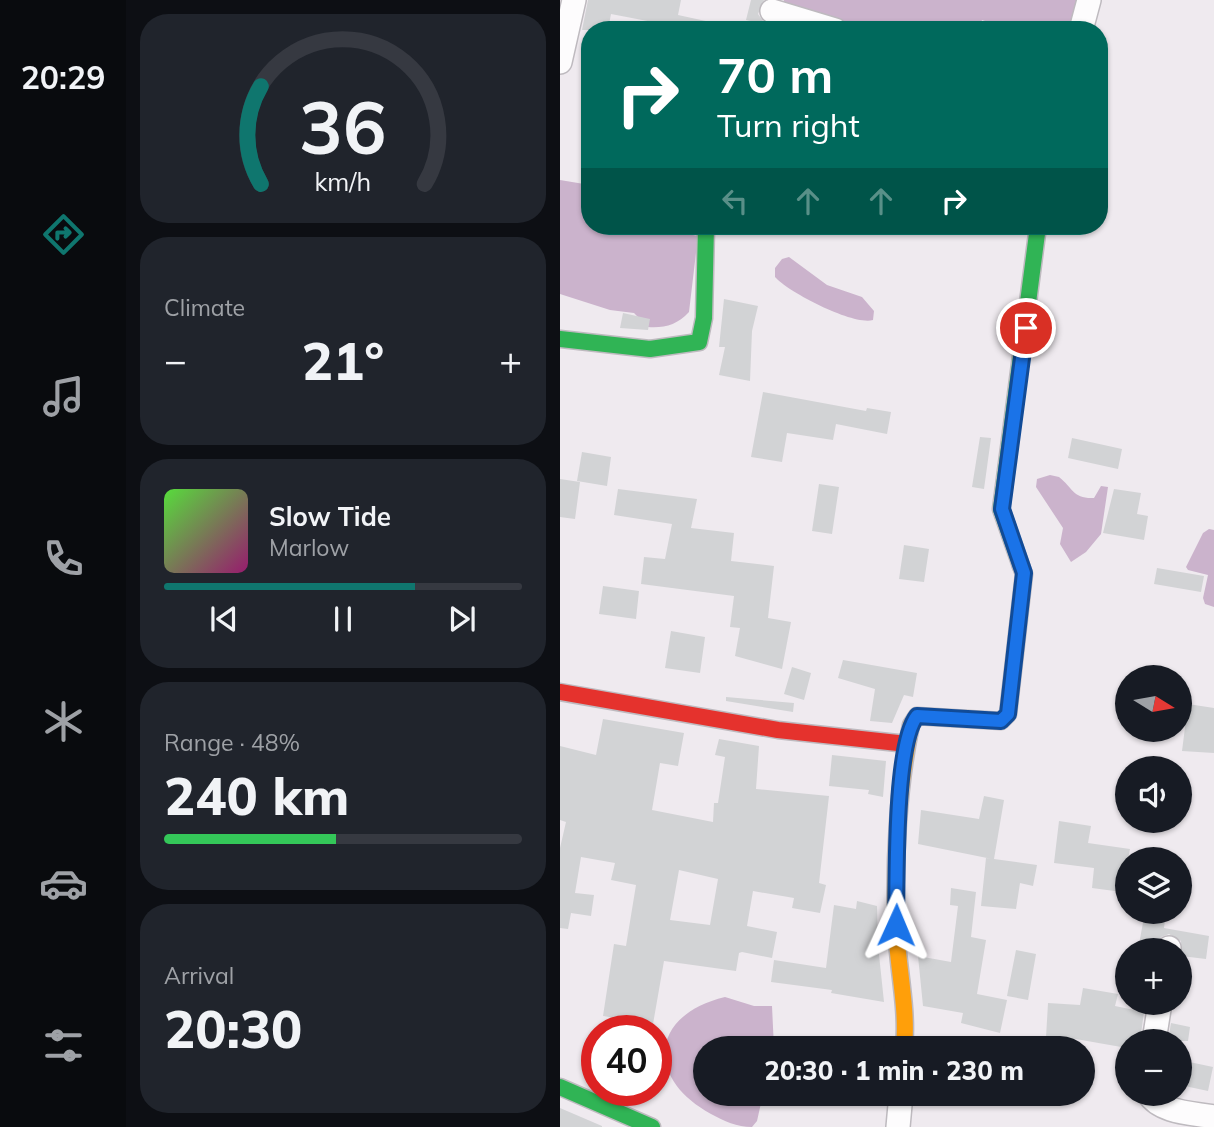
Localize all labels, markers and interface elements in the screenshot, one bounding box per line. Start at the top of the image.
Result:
text: 70 m [717,44,833,105]
icon: right [602,49,693,140]
text: 20:29 [21,57,105,97]
text: 36 [299,82,387,173]
text: Turn right [717,105,860,145]
text: km/h [315,166,371,197]
icon: left [716,182,754,220]
icon: ahead [789,182,827,220]
icon: ahead [862,182,900,220]
icon: right [935,182,973,220]
icon: directions [39,210,88,259]
text: Climate [164,293,245,322]
pin [996,298,1056,358]
icon: arrive [1007,309,1045,347]
text: 21° [302,328,384,393]
text: − [164,336,187,384]
text: + [499,336,522,384]
icon: music [39,372,88,421]
text: Slow Tide [269,500,391,533]
text: Marlow [269,533,349,562]
icon: phone [39,534,88,583]
icon: previous [205,600,243,638]
icon: pause [324,600,362,638]
icon: next [443,600,481,638]
north arrow [1115,665,1192,742]
map controls [1115,665,1192,1106]
icon: climate [39,697,88,746]
text: Range · 48% [164,728,300,757]
button: sound [1115,756,1192,833]
text: 240 km [164,763,349,828]
button: layers [1115,847,1192,924]
icon: car [39,859,88,908]
position arrow [859,888,933,962]
button: + [1115,938,1192,1015]
text: Arrival [164,961,234,990]
text: 20:30 [164,996,302,1061]
speed limit sign: 40 [581,1015,672,1106]
icon: filters [39,1021,88,1070]
button: − [1115,1029,1192,1106]
text: 20:30 · 1 min · 230 m [764,1054,1024,1087]

